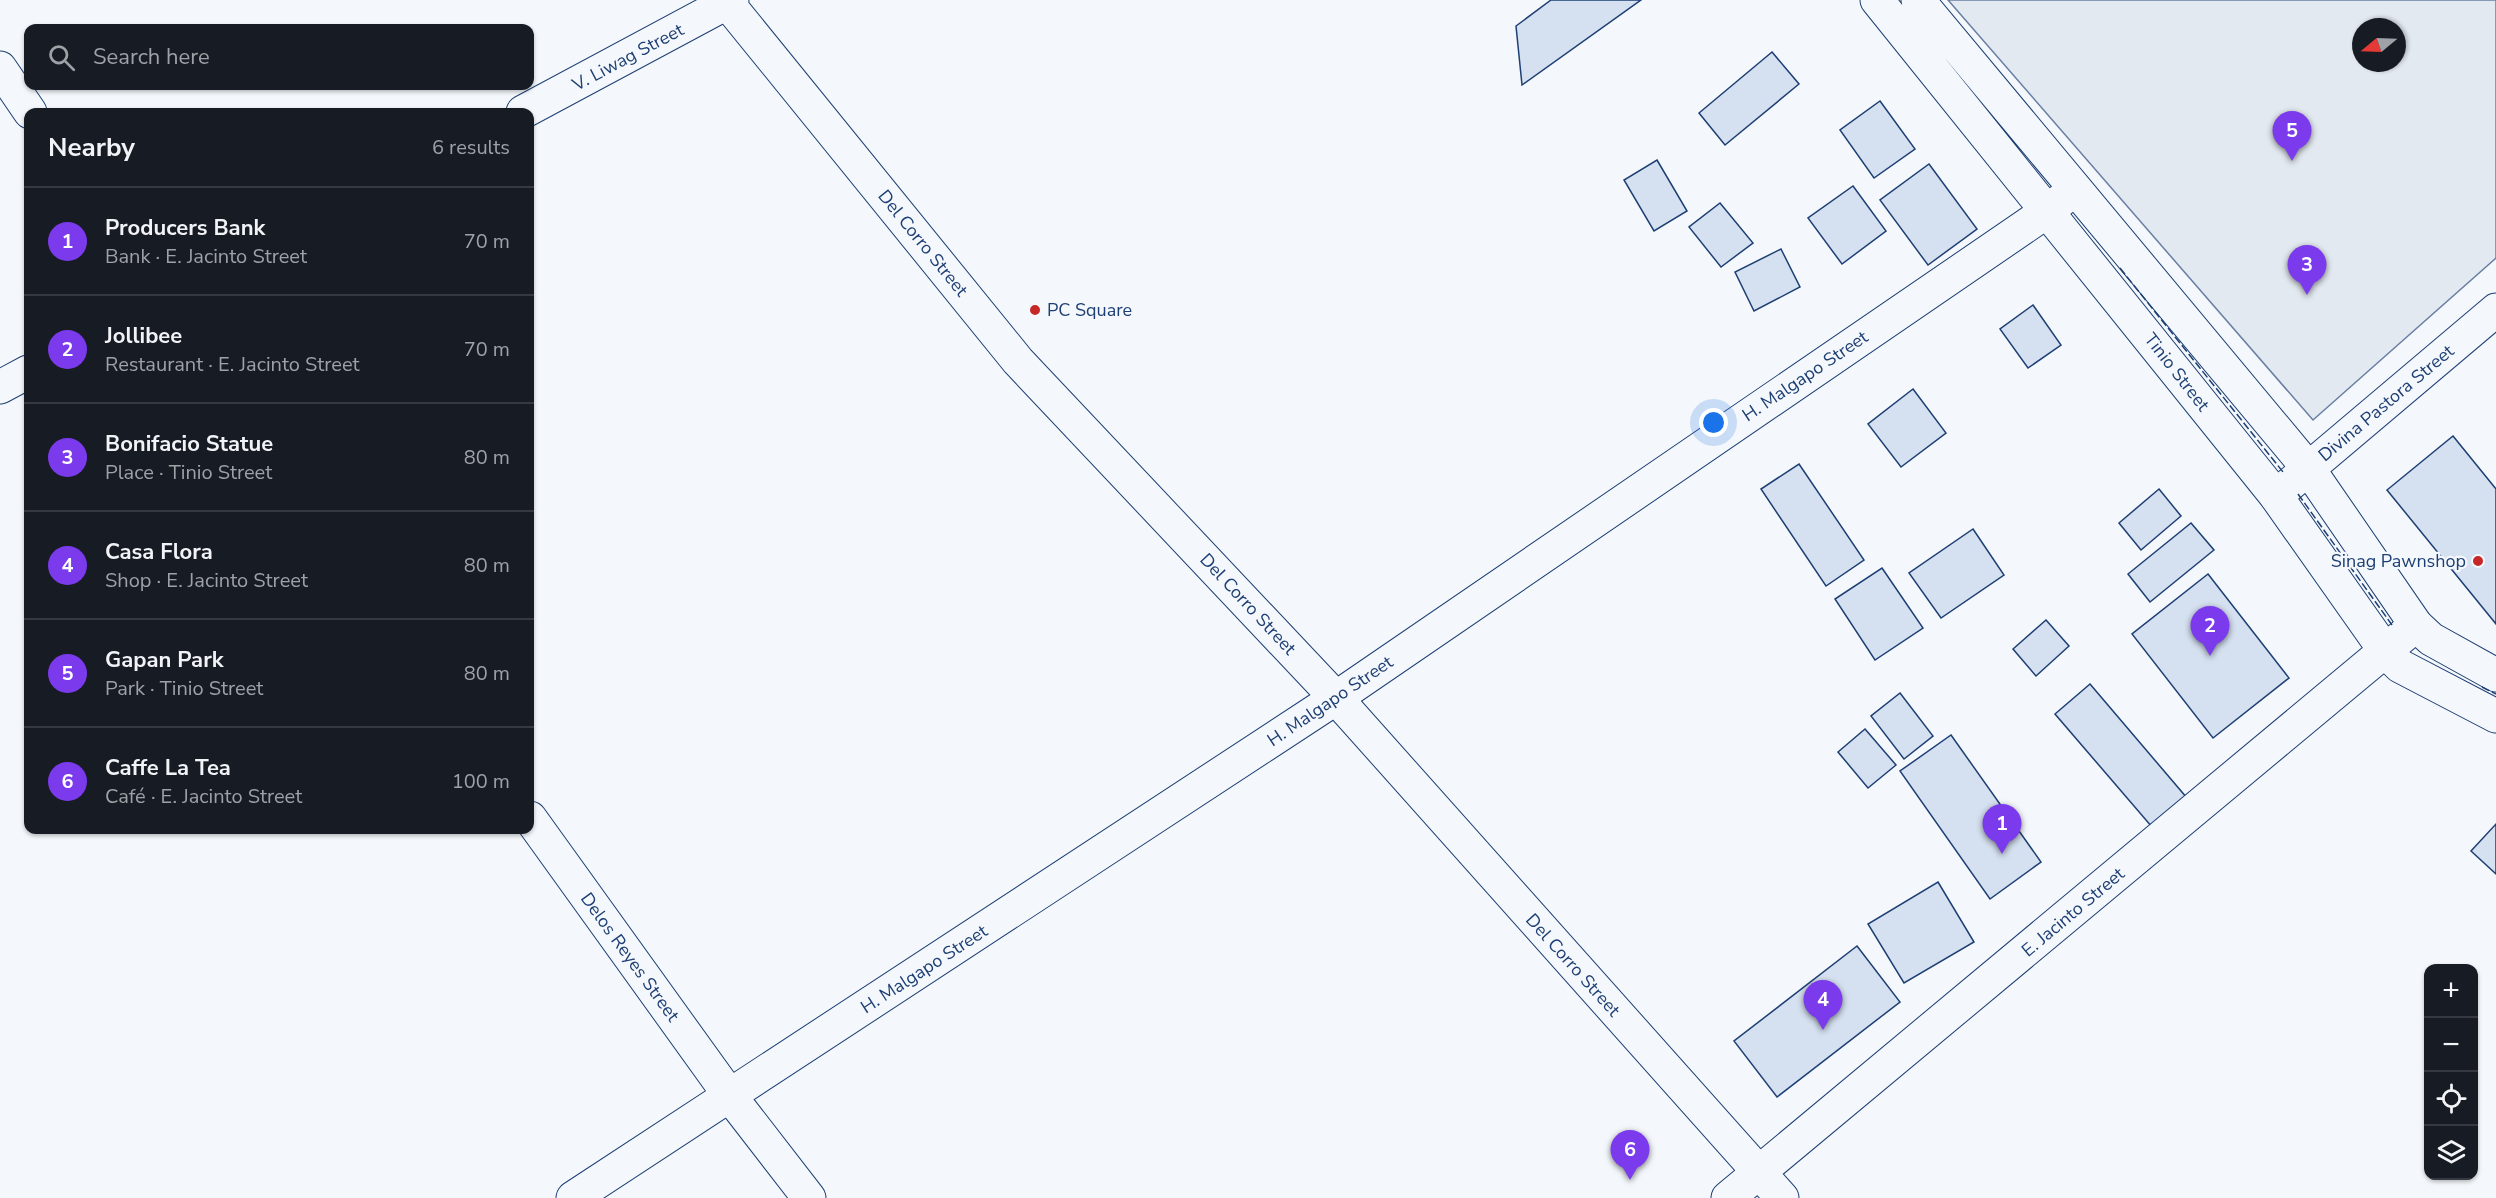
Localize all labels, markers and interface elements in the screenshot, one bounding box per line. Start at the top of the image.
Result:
street label: V. Liwag Street [567,17,689,97]
north arrow [2352,18,2406,72]
search box [24,24,534,90]
icon: search [45,41,78,74]
text: Search here [93,42,210,72]
pin: 5 [2272,112,2312,161]
text: Nearby [48,130,135,165]
text: 6 results [432,134,510,161]
street label: Del Corro Street [872,185,974,302]
text: Producers Bank [105,213,265,243]
text: 1 [62,228,74,255]
text: 70 m [464,228,510,255]
text: Bank · E. Jacinto Street [105,243,307,270]
pin: 3 [2288,246,2326,295]
place label: PC Square [1047,298,1132,322]
marker: PC Square [1028,303,1042,317]
text: Jollibee [105,321,182,351]
street label: H. Malgapo Street [1737,325,1873,427]
street label: Tinio Street [2139,328,2216,417]
text: 2 [62,336,74,363]
text: 70 m [464,336,510,363]
street label: Divina Pastora Street [2313,339,2459,467]
text: Restaurant · E. Jacinto Street [105,351,360,378]
your location [1699,408,1728,437]
text: Bonifacio Statue [105,429,273,459]
text: 3 [62,444,74,471]
text: 80 m [464,444,510,471]
text: Place · Tinio Street [105,459,272,486]
text: Casa Flora [105,537,213,567]
street label: Del Corro Street [1195,548,1302,661]
place label: Sinag Pawnshop [2331,549,2466,573]
text: 4 [62,552,74,579]
text: 80 m [464,552,510,579]
marker: Sinag Pawnshop [2471,554,2485,568]
text: Shop · E. Jacinto Street [105,567,308,594]
pin: 2 [2190,606,2230,656]
text: Gapan Park [105,645,224,675]
street label: H. Malgapo Street [1262,650,1398,752]
text: 5 [62,660,74,687]
text: 80 m [464,660,510,687]
text: Park · Tinio Street [105,675,263,702]
text: Caffe La Tea [105,753,231,783]
text: 6 [62,768,74,795]
text: 100 m [452,768,510,795]
text: Café · E. Jacinto Street [105,783,302,810]
pin: 1 [1982,804,2022,854]
street label: E. Jacinto Street [2016,861,2130,962]
street label: Delos Reyes Street [575,888,685,1027]
street label: Del Corro Street [1520,908,1626,1022]
street label: H. Malgapo Street [856,919,993,1019]
map controls [2424,964,2478,1180]
button: + [2424,964,2478,1018]
pin: 4 [1804,980,1842,1030]
button: − [2424,1018,2478,1072]
button: locate [2424,1072,2478,1126]
button: layers [2424,1126,2478,1180]
pin: 6 [1610,1130,1650,1180]

